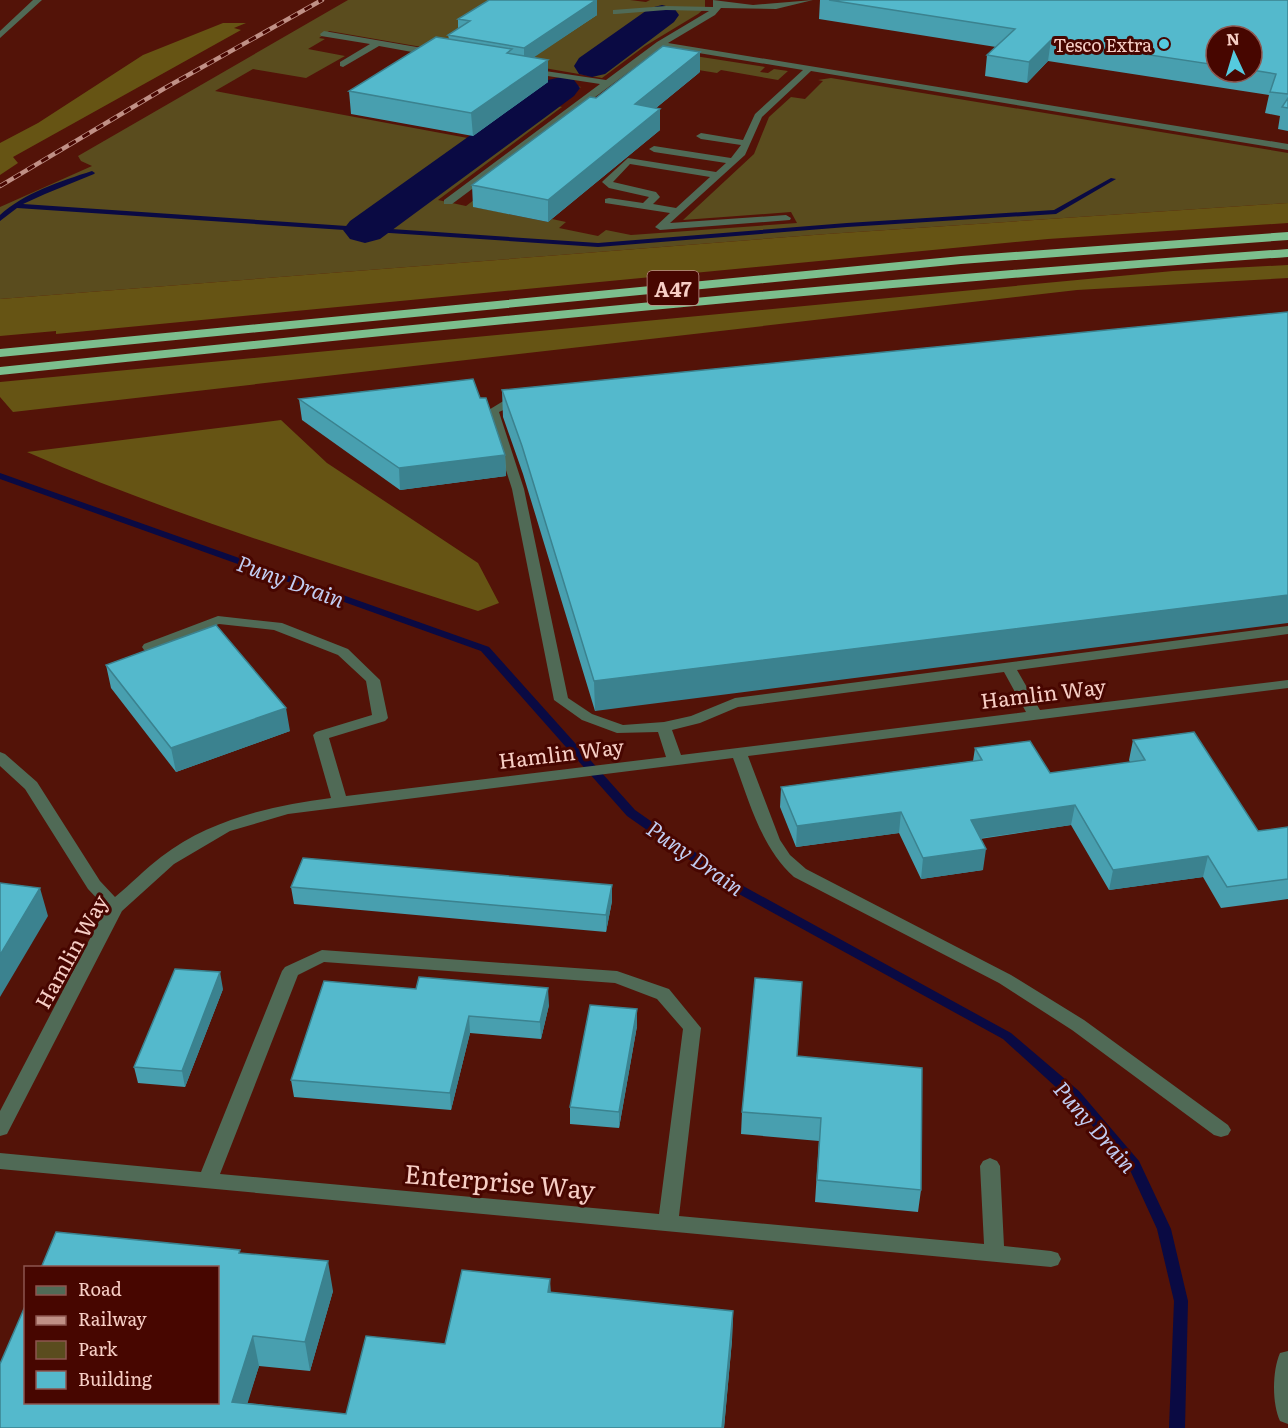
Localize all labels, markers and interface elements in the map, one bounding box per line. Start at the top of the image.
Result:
north arrow [1204,24,1264,84]
text: N [1225,26,1240,50]
place label: Tesco Extra [1053,31,1152,58]
marker: Tesco Extra [1157,37,1171,51]
road number: A47 [648,271,698,305]
water label: Puny Drain [233,545,349,615]
street label: Hamlin Way [979,669,1108,715]
street label: Hamlin Way [497,729,626,775]
water label: Puny Drain [641,811,751,903]
street label: Hamlin Way [26,888,115,1014]
water label: Puny Drain [1047,1073,1145,1179]
street label: Enterprise Way [403,1152,597,1208]
legend [24,1266,219,1404]
text: Road [78,1275,122,1302]
text: Railway [78,1305,147,1332]
text: Park [78,1335,119,1362]
text: Building [78,1365,153,1392]

